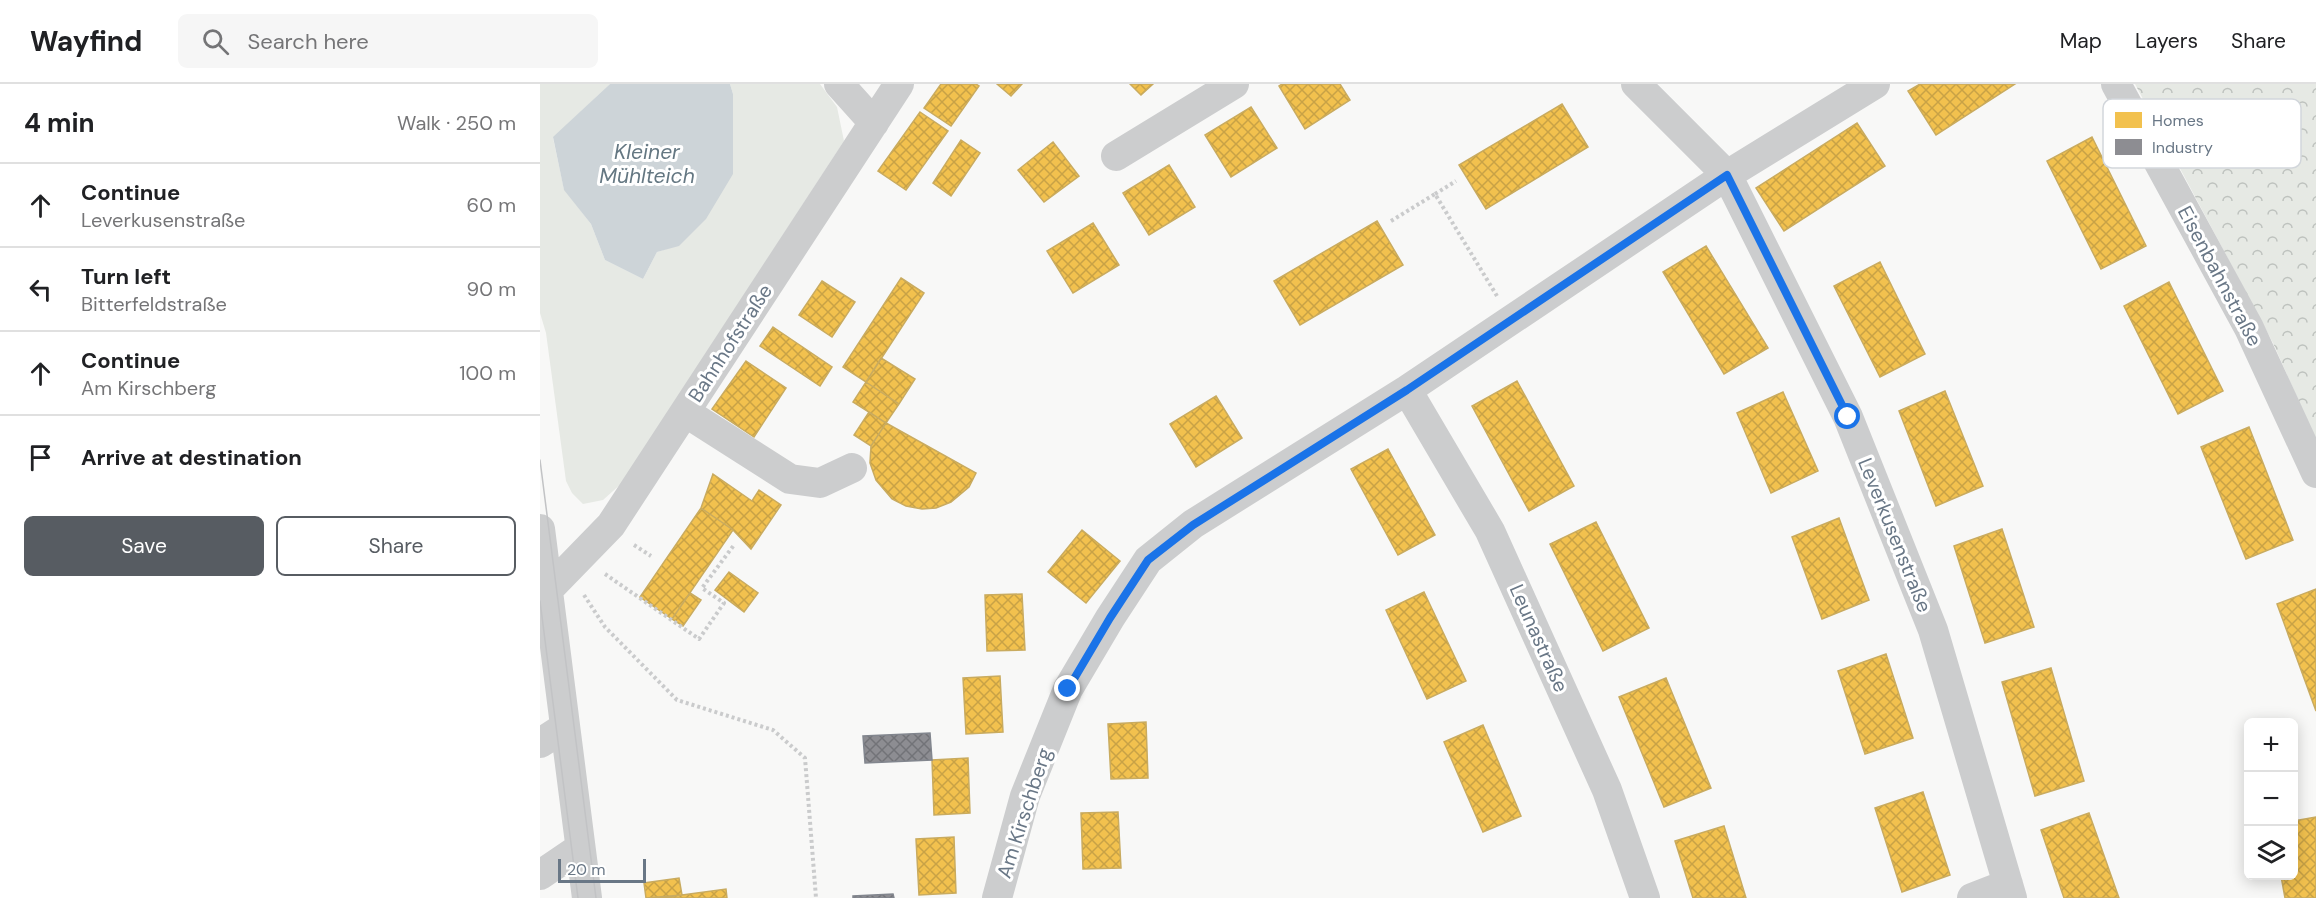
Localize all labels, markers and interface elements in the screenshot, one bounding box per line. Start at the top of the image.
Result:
search box [178,14,598,68]
text: Wayfind [30,23,142,60]
icon: search [199,25,232,58]
text: Search here [247,27,369,56]
text: Map [2060,27,2102,55]
text: Layers [2135,27,2198,55]
text: Share [2231,27,2286,55]
legend [2103,99,2301,168]
text: 4 min [24,106,95,140]
text: Walk · 250 m [397,110,516,136]
text: Homes [2152,110,2204,131]
text: Industry [2152,137,2213,158]
water label: Kleiner Mühlteich [599,138,695,190]
text: Continue [81,178,180,207]
icon: ahead [24,189,57,222]
text: 60 m [467,192,516,218]
street label: Eisenbahnstraße [2172,201,2268,351]
text: Leverkusenstraße [81,207,245,233]
text: Turn left [81,262,171,291]
icon: left [24,273,57,306]
text: 90 m [467,276,516,302]
street label: Bahnhofstraße [682,279,778,407]
text: Bitterfeldstraße [81,291,227,317]
text: Continue [81,346,180,375]
icon: ahead [24,357,57,390]
text: 100 m [459,360,516,386]
text: Am Kirschberg [81,375,216,401]
route start [1834,403,1860,429]
icon: arrive [24,441,57,474]
text: Arrive at destination [81,443,302,472]
street label: Leverkusenstraße [1852,454,1938,616]
button: Save [24,516,264,576]
button: Share [276,516,516,576]
street label: Leunastraße [1504,580,1574,696]
route end [1054,675,1080,701]
map controls [2244,718,2298,880]
button: + [2244,718,2298,772]
street label: Am Kirschberg [991,745,1057,881]
button: − [2244,772,2298,826]
button: layers [2244,826,2298,880]
scale bar [558,856,646,884]
text: 20 m [567,859,606,880]

